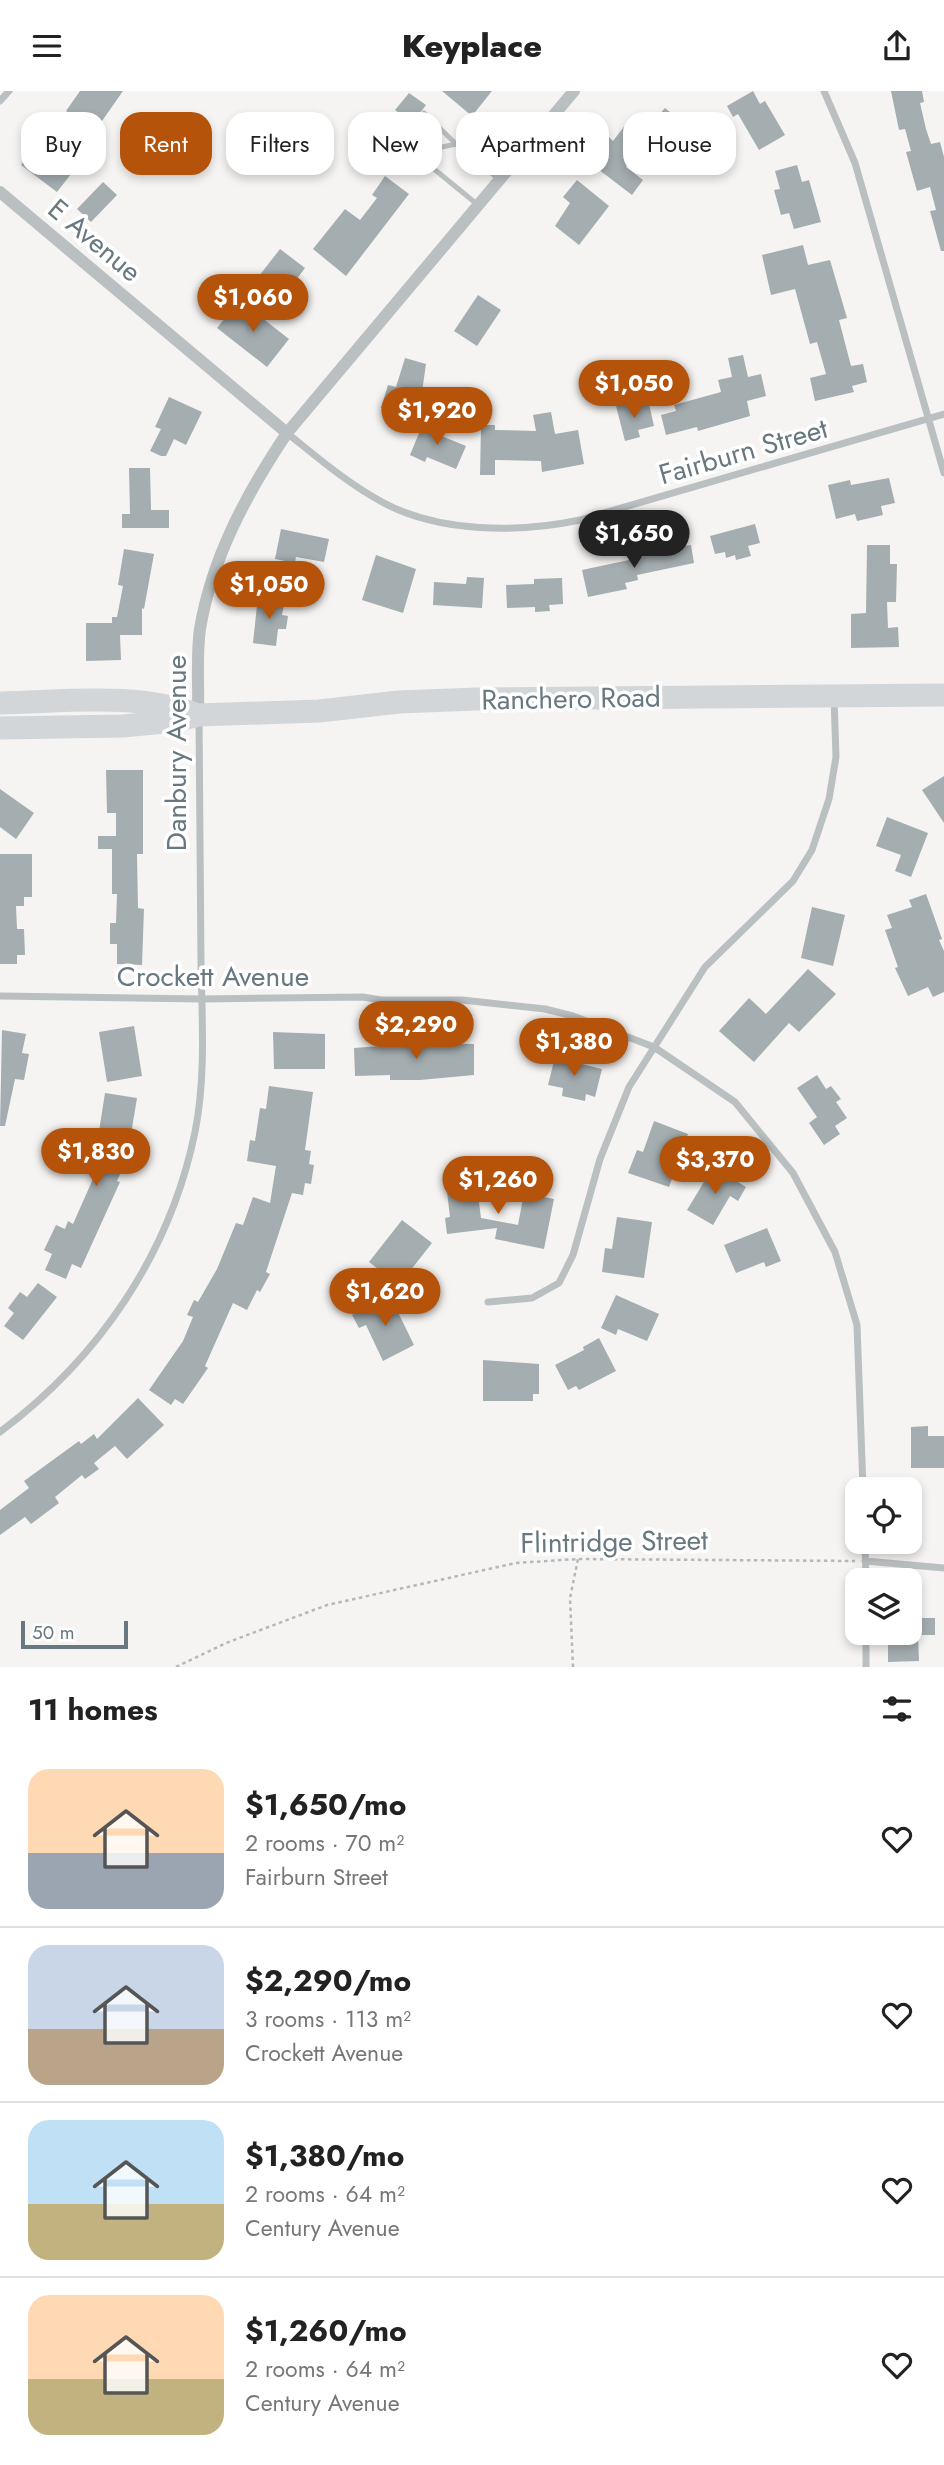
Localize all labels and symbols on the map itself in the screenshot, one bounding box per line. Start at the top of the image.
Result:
street label: E Avenue [39,189,150,292]
pin: $1,060 [196,275,310,334]
pin: $1,050 [577,361,691,420]
pin: $1,920 [380,387,494,447]
street label: Fairburn Street [654,408,833,495]
pin: $1,650 [577,511,691,570]
pin: $1,050 [212,561,326,621]
street label: Danbury Avenue [156,655,197,851]
street label: Ranchero Road [481,676,661,721]
street label: Crockett Avenue [117,956,309,997]
pin: $2,290 [359,1002,473,1061]
pin: $1,380 [517,1019,631,1078]
pin: $1,830 [39,1129,153,1188]
pin: $3,370 [658,1137,772,1196]
pin: $1,260 [441,1157,555,1216]
pin: $1,620 [328,1269,442,1328]
street label: Flintridge Street [520,1519,708,1564]
scale bar [21,1618,128,1650]

